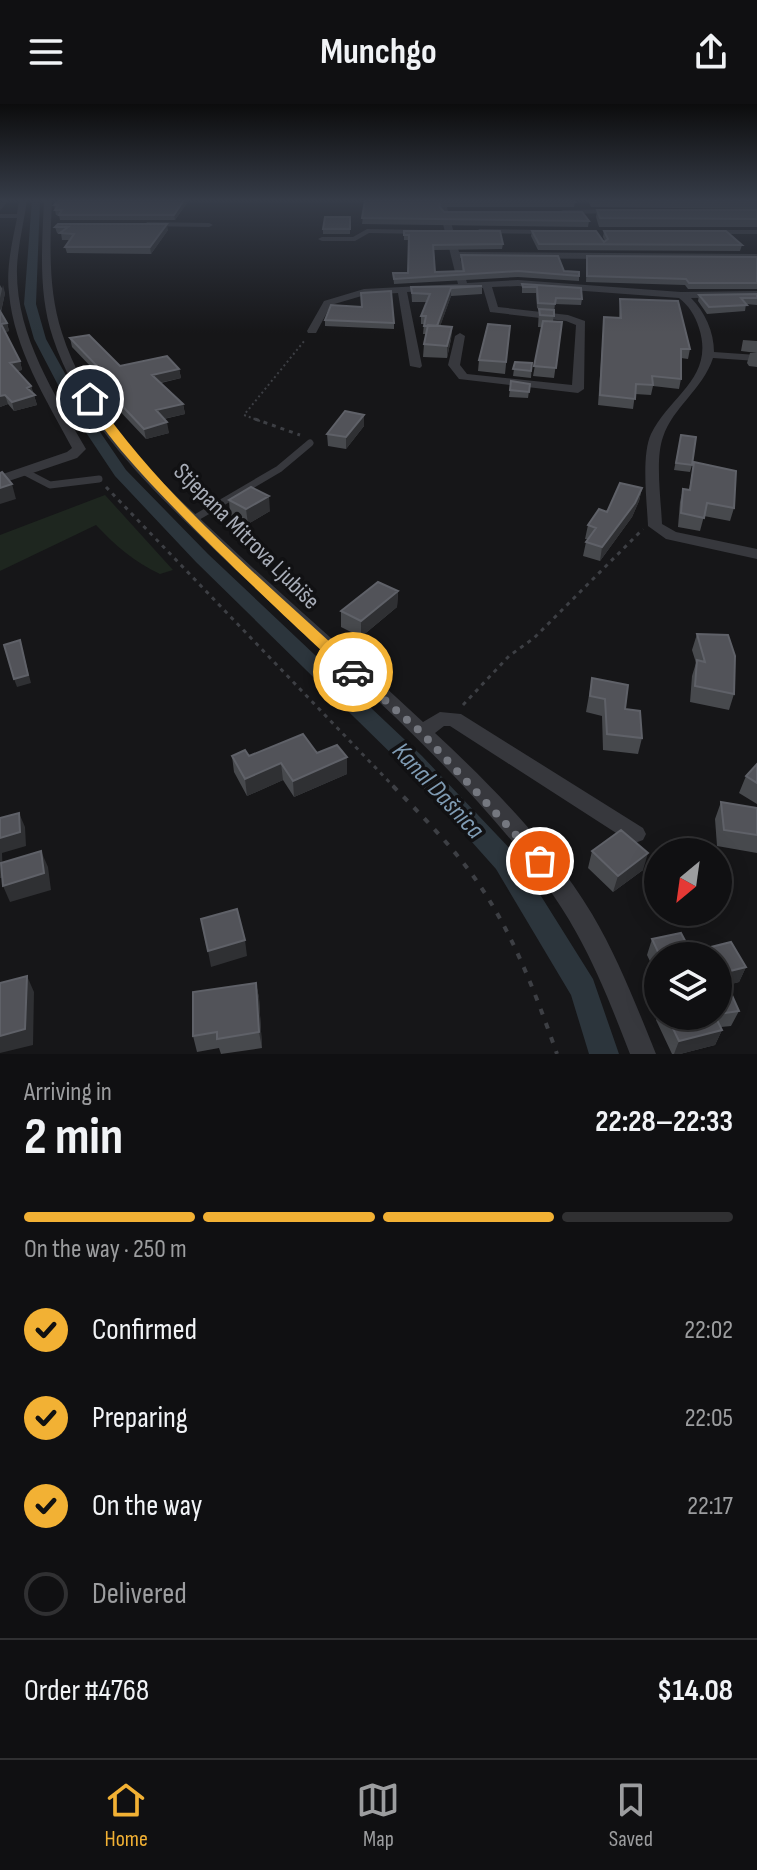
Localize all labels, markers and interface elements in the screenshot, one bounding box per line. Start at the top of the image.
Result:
icon: menu [24,30,68,74]
icon: share [689,30,733,74]
text: Munchgo [320,31,437,74]
pin [56,365,124,433]
icon: home [68,377,112,421]
street label: Stjepana Mitrova Ljubiše [168,457,326,615]
courier [313,632,393,712]
icon: car [331,650,375,694]
water label: Kanal Dašnica [386,736,491,846]
pin [506,827,574,895]
north arrow [644,838,732,926]
map controls [644,838,732,1030]
icon: bag [518,839,562,883]
button: layers [644,942,732,1030]
text: Arriving in [24,1077,112,1108]
text: 22:28–22:33 [595,1104,733,1140]
text: 2 min [24,1106,123,1169]
text: On the way · 250 m [24,1234,187,1265]
icon: check [24,1308,68,1352]
text: Confirmed [92,1312,197,1348]
text: 22:02 [684,1315,733,1346]
icon: check [24,1396,68,1440]
text: Preparing [92,1400,188,1436]
text: 22:05 [685,1403,733,1434]
icon: check [24,1484,68,1528]
text: On the way [92,1488,202,1524]
text: 22:17 [687,1491,733,1522]
text: Delivered [92,1576,187,1612]
text: Order #4768 [24,1673,149,1709]
text: $14.08 [657,1673,733,1709]
tab: Home [104,1778,148,1853]
tab: Map [356,1778,400,1853]
tab: Saved [609,1778,653,1853]

